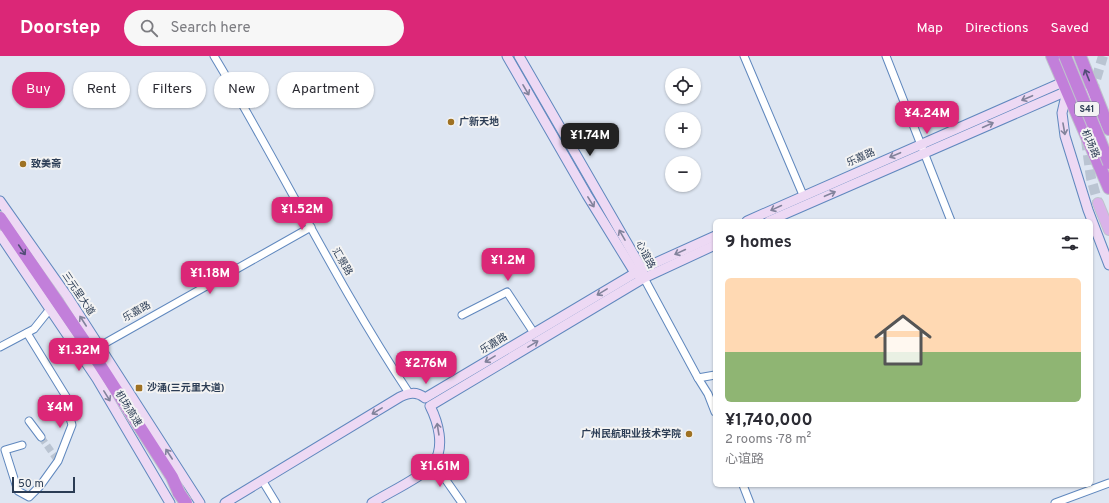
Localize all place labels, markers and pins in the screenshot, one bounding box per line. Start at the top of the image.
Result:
pin: ¥4.24M [894,101,960,135]
place label: 广新天地 [459,116,499,129]
marker: 广新天地 [446,117,456,127]
pin: ¥1.74M [557,123,623,157]
place label: 致美斋 [31,158,61,171]
marker: 致美斋 [18,159,28,169]
pin: ¥1.52M [269,197,335,231]
pin: ¥1.2M [480,248,536,282]
pin: ¥1.18M [177,261,243,295]
pin: ¥1.32M [46,338,112,372]
pin: ¥2.76M [393,351,459,385]
place label: 沙涌(三元里大道) [147,381,224,395]
marker: 沙涌(三元里大道) [134,383,144,393]
pin: ¥4M [41,395,79,429]
place label: 广州民航职业技术学院 [581,427,681,441]
marker: 广州民航职业技术学院 [684,429,694,439]
pin: ¥1.61M [407,454,473,488]

